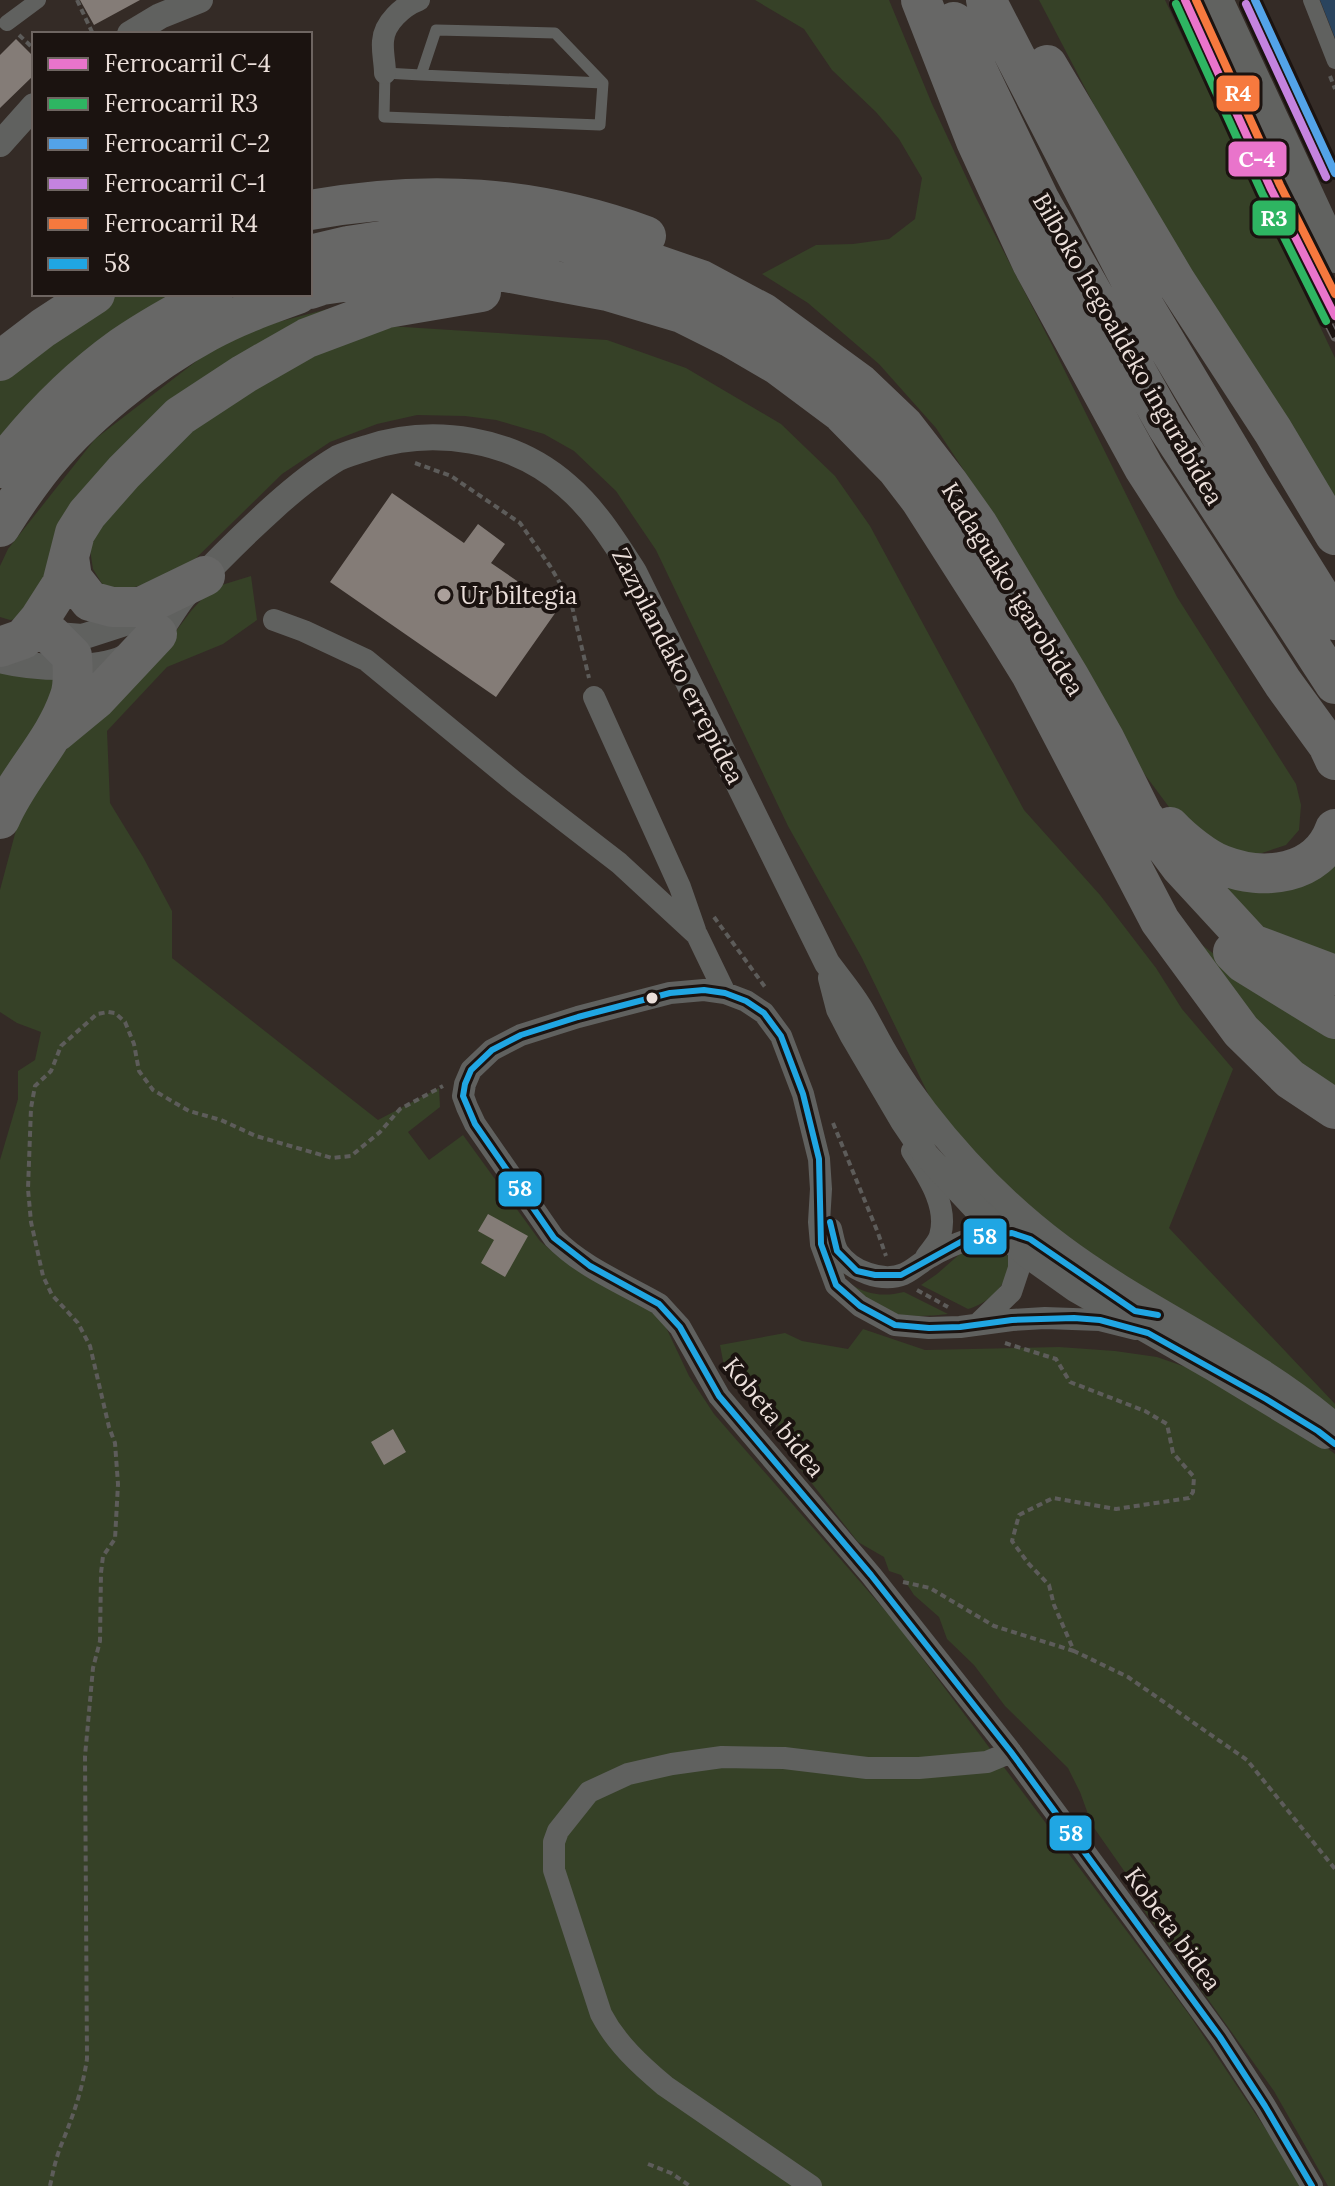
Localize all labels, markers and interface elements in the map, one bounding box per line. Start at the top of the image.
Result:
legend [32,32,312,296]
text: Ferrocarril C-4 [104,48,271,79]
line badge: R4 [1215,74,1261,113]
text: R4 [1224,79,1252,107]
text: Ferrocarril R3 [104,88,258,119]
text: Ferrocarril C-2 [104,128,270,159]
line badge: C-4 [1227,140,1288,178]
text: C-4 [1239,145,1275,173]
text: Ferrocarril C-1 [104,168,266,199]
street label: Bilboko hegoaldeko ingurabidea [1026,188,1230,510]
line badge: R3 [1251,199,1297,237]
text: R3 [1260,204,1288,232]
text: Ferrocarril R4 [104,208,258,239]
text: 58 [104,248,131,279]
street label: Kadaguako igarobidea [935,477,1091,701]
street label: Zazpilandako errepidea [605,543,751,789]
place label: Ur biltegia [460,580,577,611]
marker: Ur biltegia [435,586,453,604]
unlabelled marker [644,990,660,1006]
line badge: 58 [497,1170,543,1208]
text: 58 [508,1174,532,1202]
line badge: 58 [962,1217,1008,1256]
text: 58 [973,1222,997,1250]
street label: Kobeta bidea [716,1351,832,1483]
line badge: 58 [1048,1814,1093,1852]
text: 58 [1059,1819,1083,1847]
street label: Kobeta bidea [1118,1861,1228,1997]

